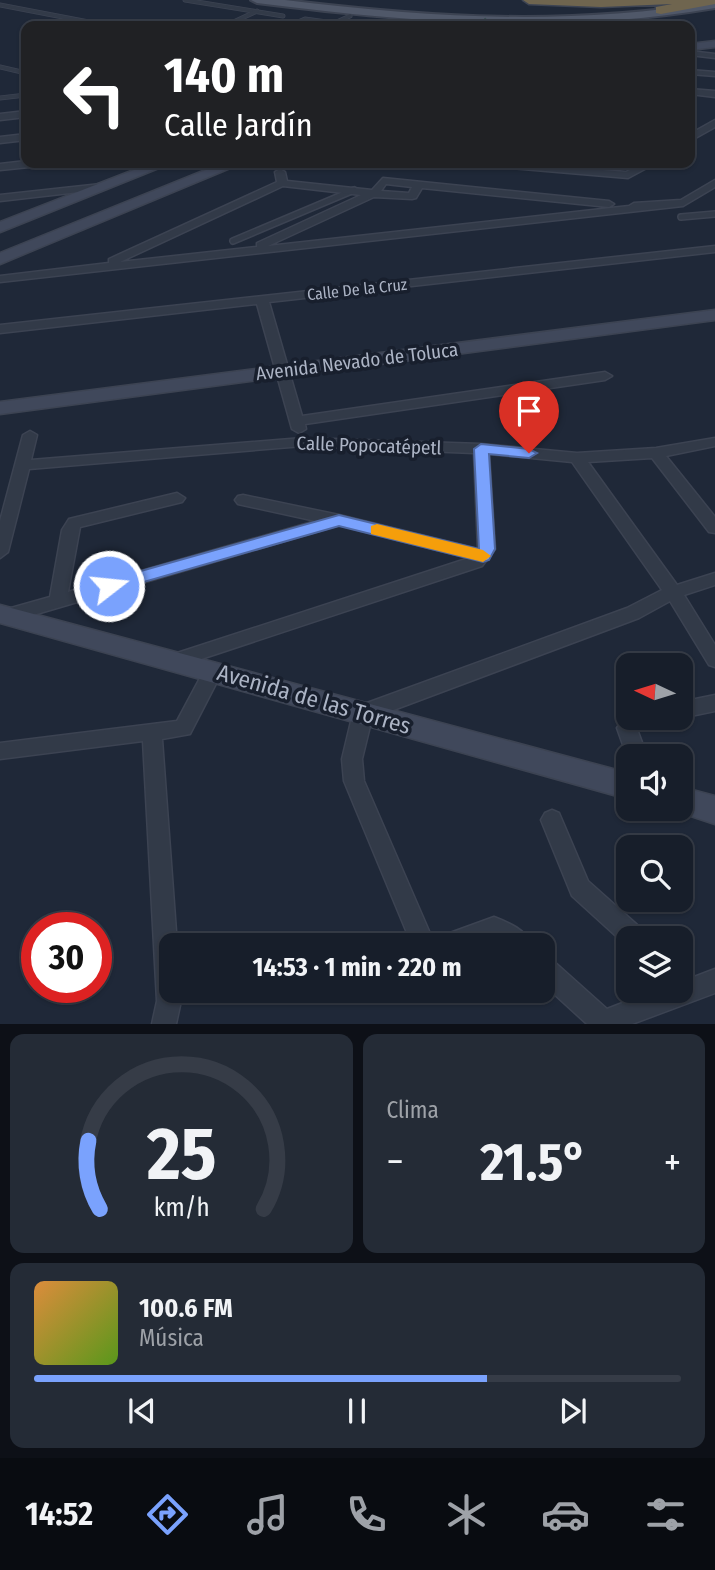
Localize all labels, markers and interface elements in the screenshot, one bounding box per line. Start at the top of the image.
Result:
text: 140 m [164,46,284,105]
icon: left [49,49,140,140]
text: Calle Jardín [164,106,313,144]
street label: Calle De la Cruz [306,275,408,304]
street label: Avenida Nevado de Toluca [255,338,459,385]
pin [499,381,559,453]
icon: arrive [510,392,548,430]
street label: Calle Popocatépetl [296,431,442,460]
position arrow [72,549,146,623]
north arrow [616,653,693,730]
map controls [616,653,693,1003]
street label: Avenida de las Torres [214,658,414,740]
button: sound [616,744,693,821]
button: search [616,835,693,912]
speed limit sign: 30 [21,912,112,1003]
button: layers [616,926,693,1003]
text: 14:53 · 1 min · 220 m [252,952,462,983]
text: Clima [387,1096,439,1124]
text: 25 [146,1112,216,1199]
text: 21.5° [480,1131,587,1194]
text: − [387,1139,404,1185]
text: + [664,1139,681,1185]
text: km/h [153,1193,209,1223]
text: 100.6 FM [139,1293,233,1324]
text: Música [139,1324,204,1352]
icon: previous [123,1392,161,1430]
icon: pause [338,1392,376,1430]
icon: next [554,1392,592,1430]
icon: directions [143,1490,192,1539]
icon: music [243,1490,292,1539]
icon: phone [342,1490,391,1539]
icon: climate [442,1490,491,1539]
icon: car [541,1490,590,1539]
icon: filters [641,1490,690,1539]
text: 14:52 [25,1495,93,1533]

